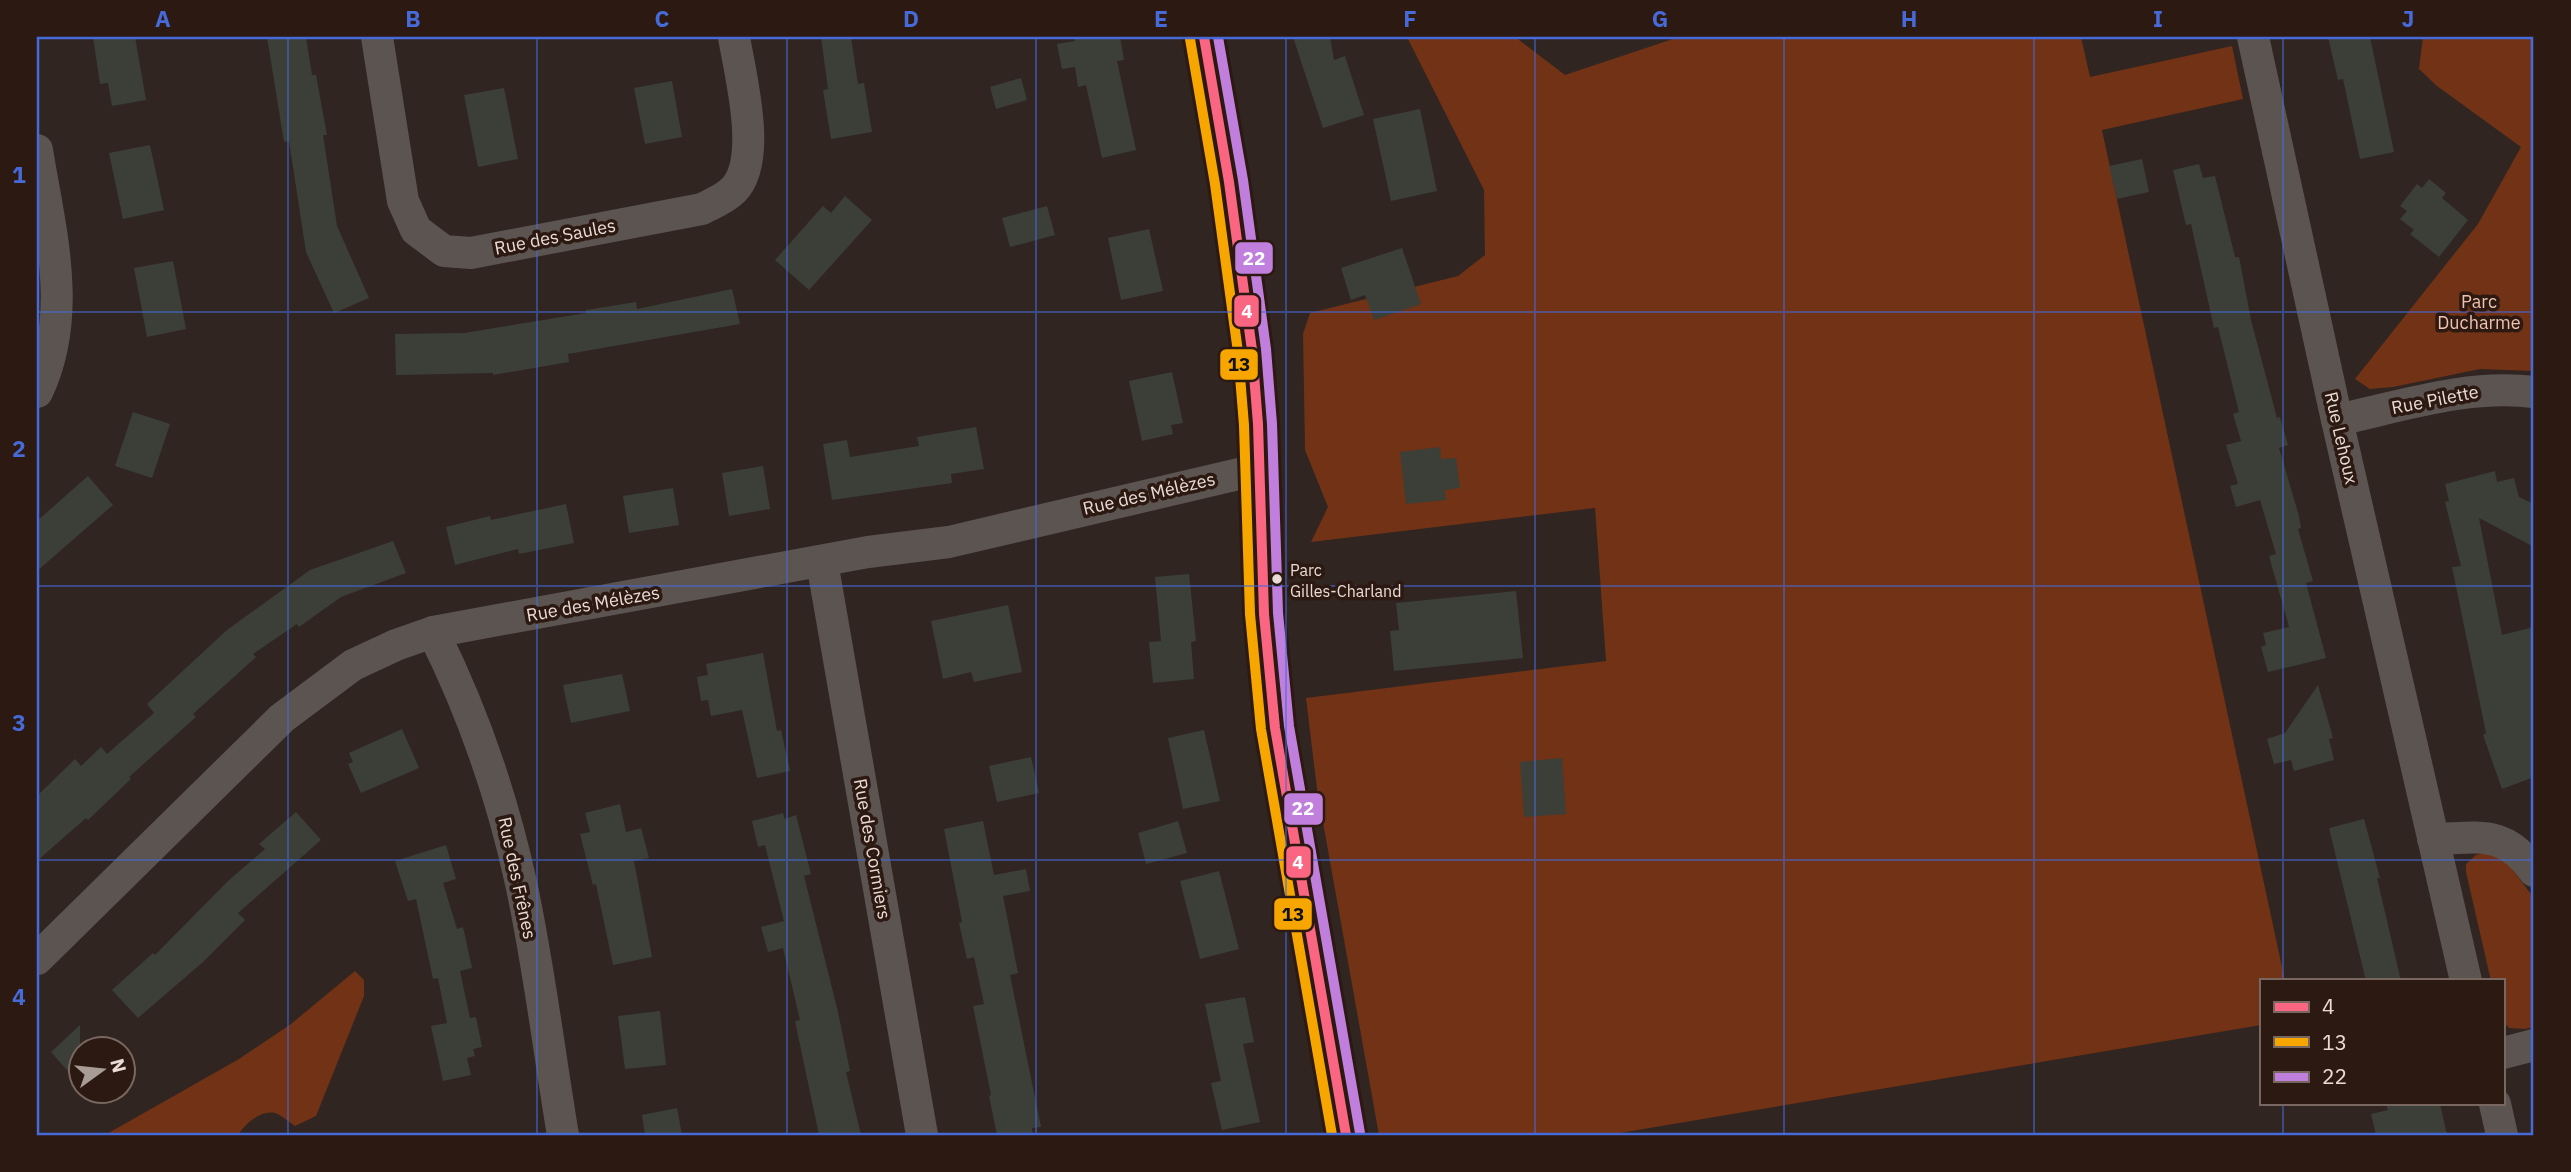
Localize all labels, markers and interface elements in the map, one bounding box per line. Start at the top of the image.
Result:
text: A [155,3,171,33]
text: B [405,3,421,33]
text: C [655,3,670,33]
text: D [903,3,919,33]
text: E [1154,3,1168,33]
text: F [1403,3,1417,33]
text: G [1652,3,1668,33]
text: H [1901,3,1917,33]
text: I [2153,3,2163,33]
text: J [2402,3,2414,33]
text: 1 [12,159,26,189]
street label: Rue des Saules [492,213,617,260]
line badge: 22 [1234,241,1274,275]
text: 22 [1243,246,1265,270]
park label: Parc Ducharme [2437,290,2521,334]
line badge: 4 [1233,294,1260,328]
text: 4 [1241,299,1253,323]
line badge: 13 [1219,348,1259,381]
text: 13 [1228,352,1250,376]
street label: Rue Pilette [2389,380,2481,419]
street label: Rue Lehoux [2320,389,2363,486]
text: 2 [12,433,26,463]
street label: Rue des Mélèzes [1080,467,1217,520]
place label: Parc Gilles-Charland [1290,560,1402,601]
marker: Parc Gilles-Charland [1270,572,1284,586]
street label: Rue des Mélèzes [524,580,661,627]
text: 3 [12,707,26,737]
street label: Rue des Cormiers [849,777,896,921]
line badge: 22 [1283,792,1324,826]
text: 22 [1292,796,1314,820]
street label: Rue des Frênes [493,815,542,941]
line badge: 4 [1285,845,1312,879]
text: 4 [1292,850,1304,874]
line badge: 13 [1273,897,1313,931]
text: 13 [1282,902,1304,926]
legend [2260,979,2504,1106]
text: 4 [12,981,26,1011]
text: 4 [2322,992,2335,1020]
text: 13 [2322,1028,2347,1056]
north arrow [66,1036,136,1106]
text: N [105,1056,132,1075]
text: 22 [2322,1062,2347,1090]

